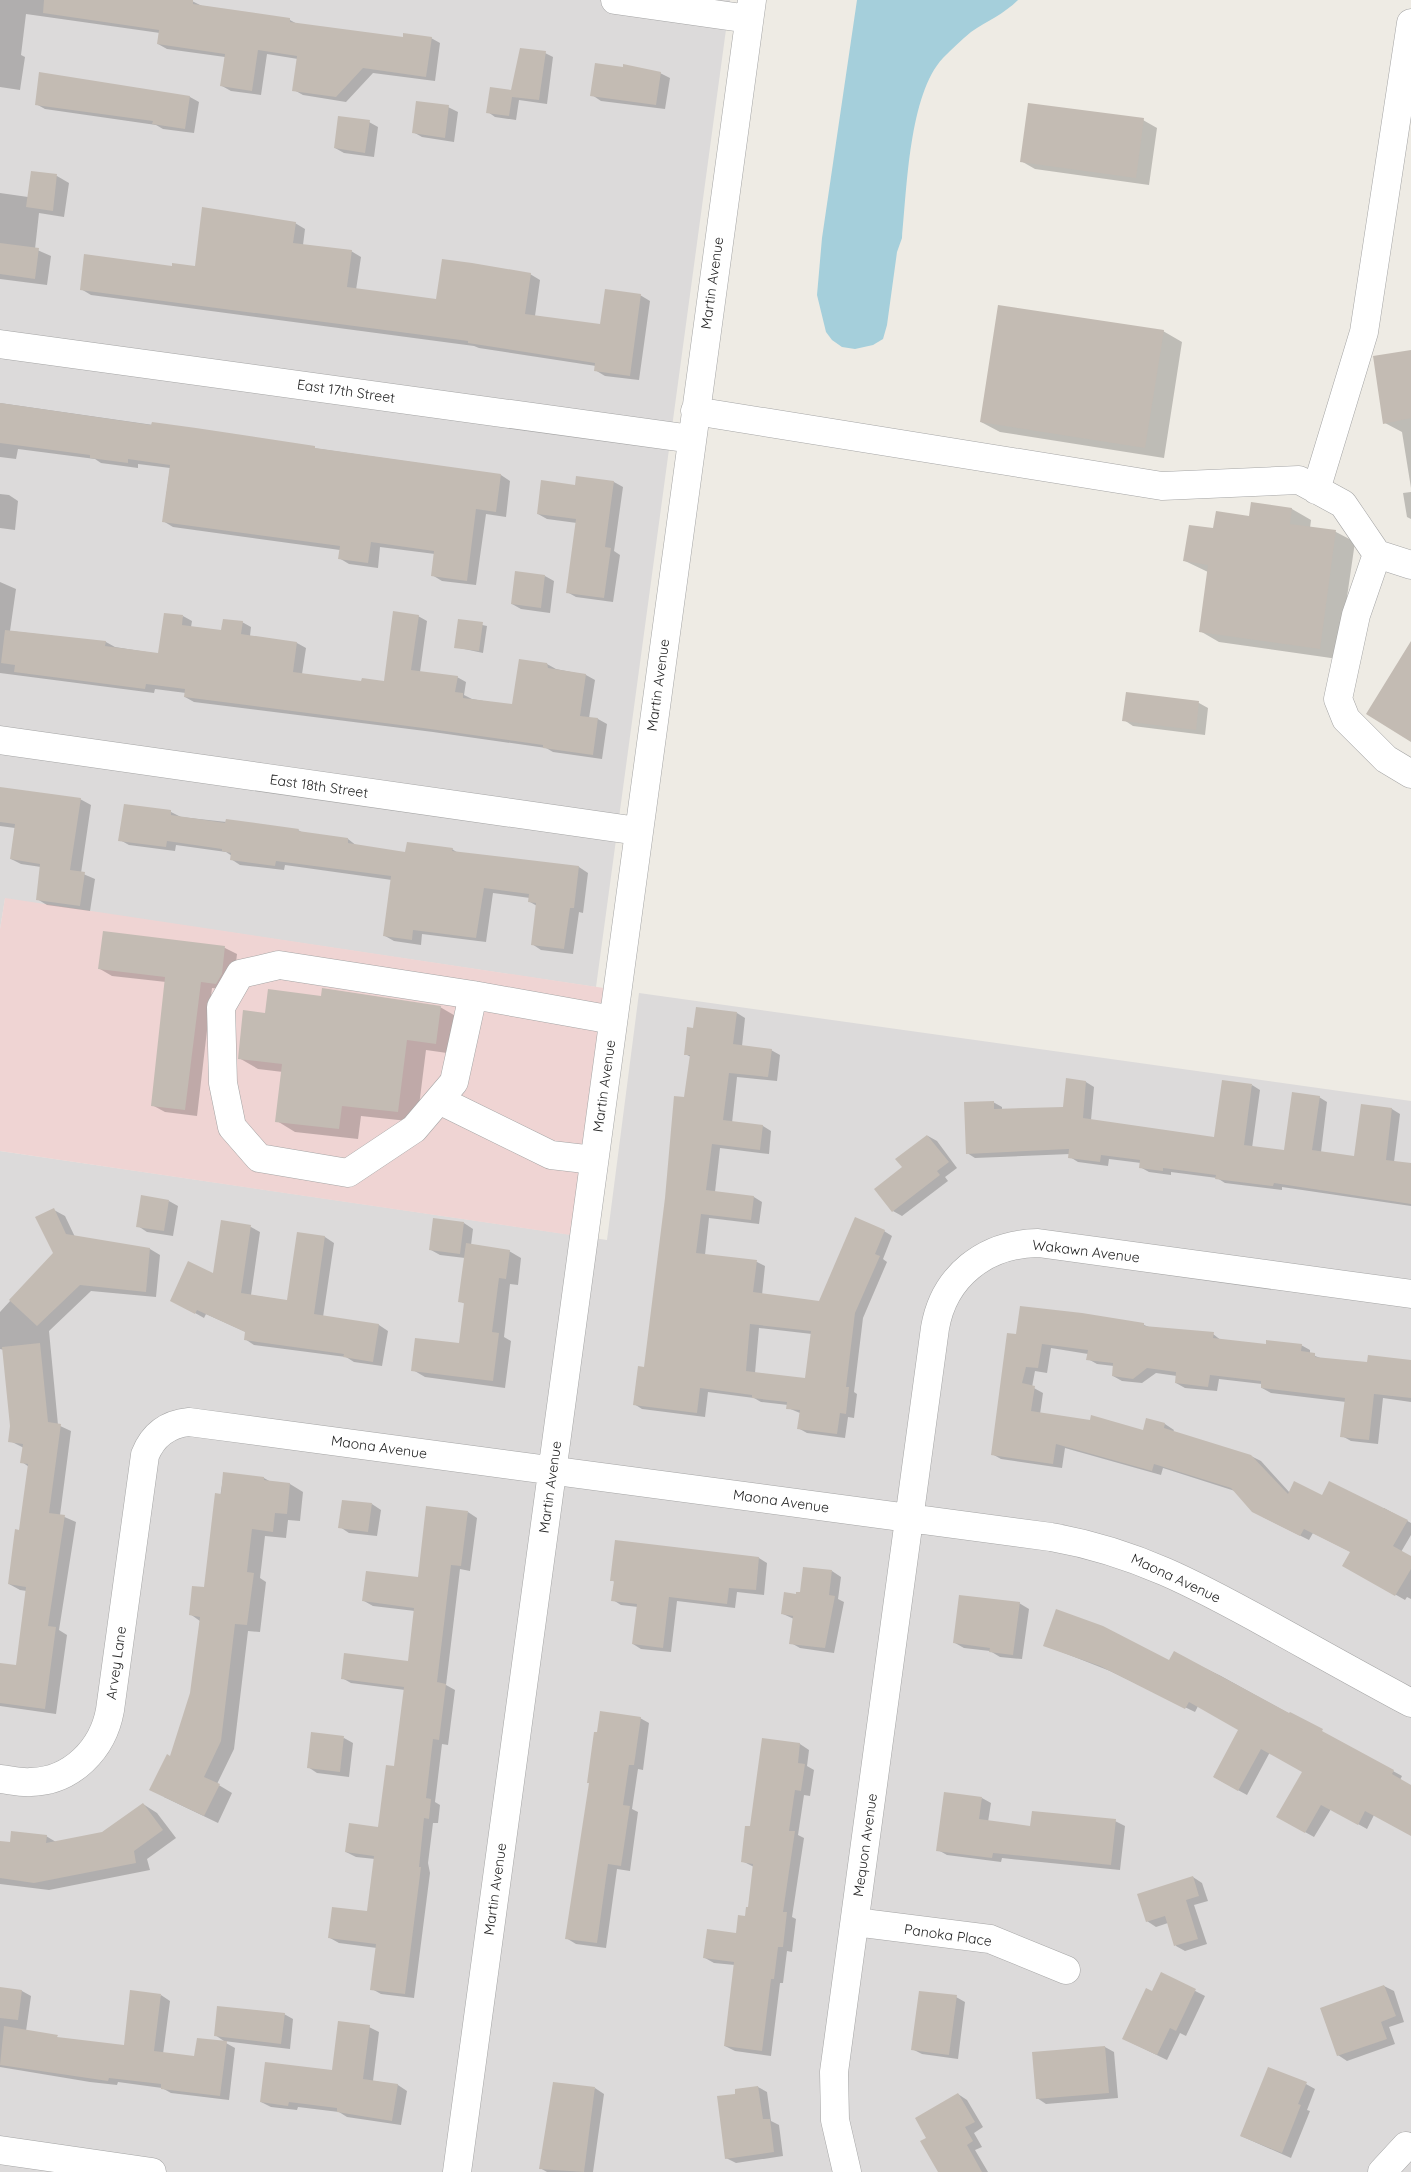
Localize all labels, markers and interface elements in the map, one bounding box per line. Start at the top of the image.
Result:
street label: Martin Avenue [697,236,727,330]
street label: East 17th Street [296,375,396,407]
street label: Martin Avenue [643,638,673,732]
street label: East 18th Street [269,770,370,802]
street label: Martin Avenue [589,1039,619,1133]
street label: Wakawn Avenue [1031,1235,1141,1267]
street label: Maona Avenue [330,1431,428,1463]
street label: Martin Avenue [535,1440,565,1534]
street label: Maona Avenue [732,1485,830,1517]
street label: Maona Avenue [1128,1549,1224,1607]
street label: Arvey Lane [102,1625,130,1701]
street label: Mequon Avenue [849,1792,881,1898]
street label: Martin Avenue [480,1842,510,1936]
street label: Panoka Place [903,1920,993,1950]

